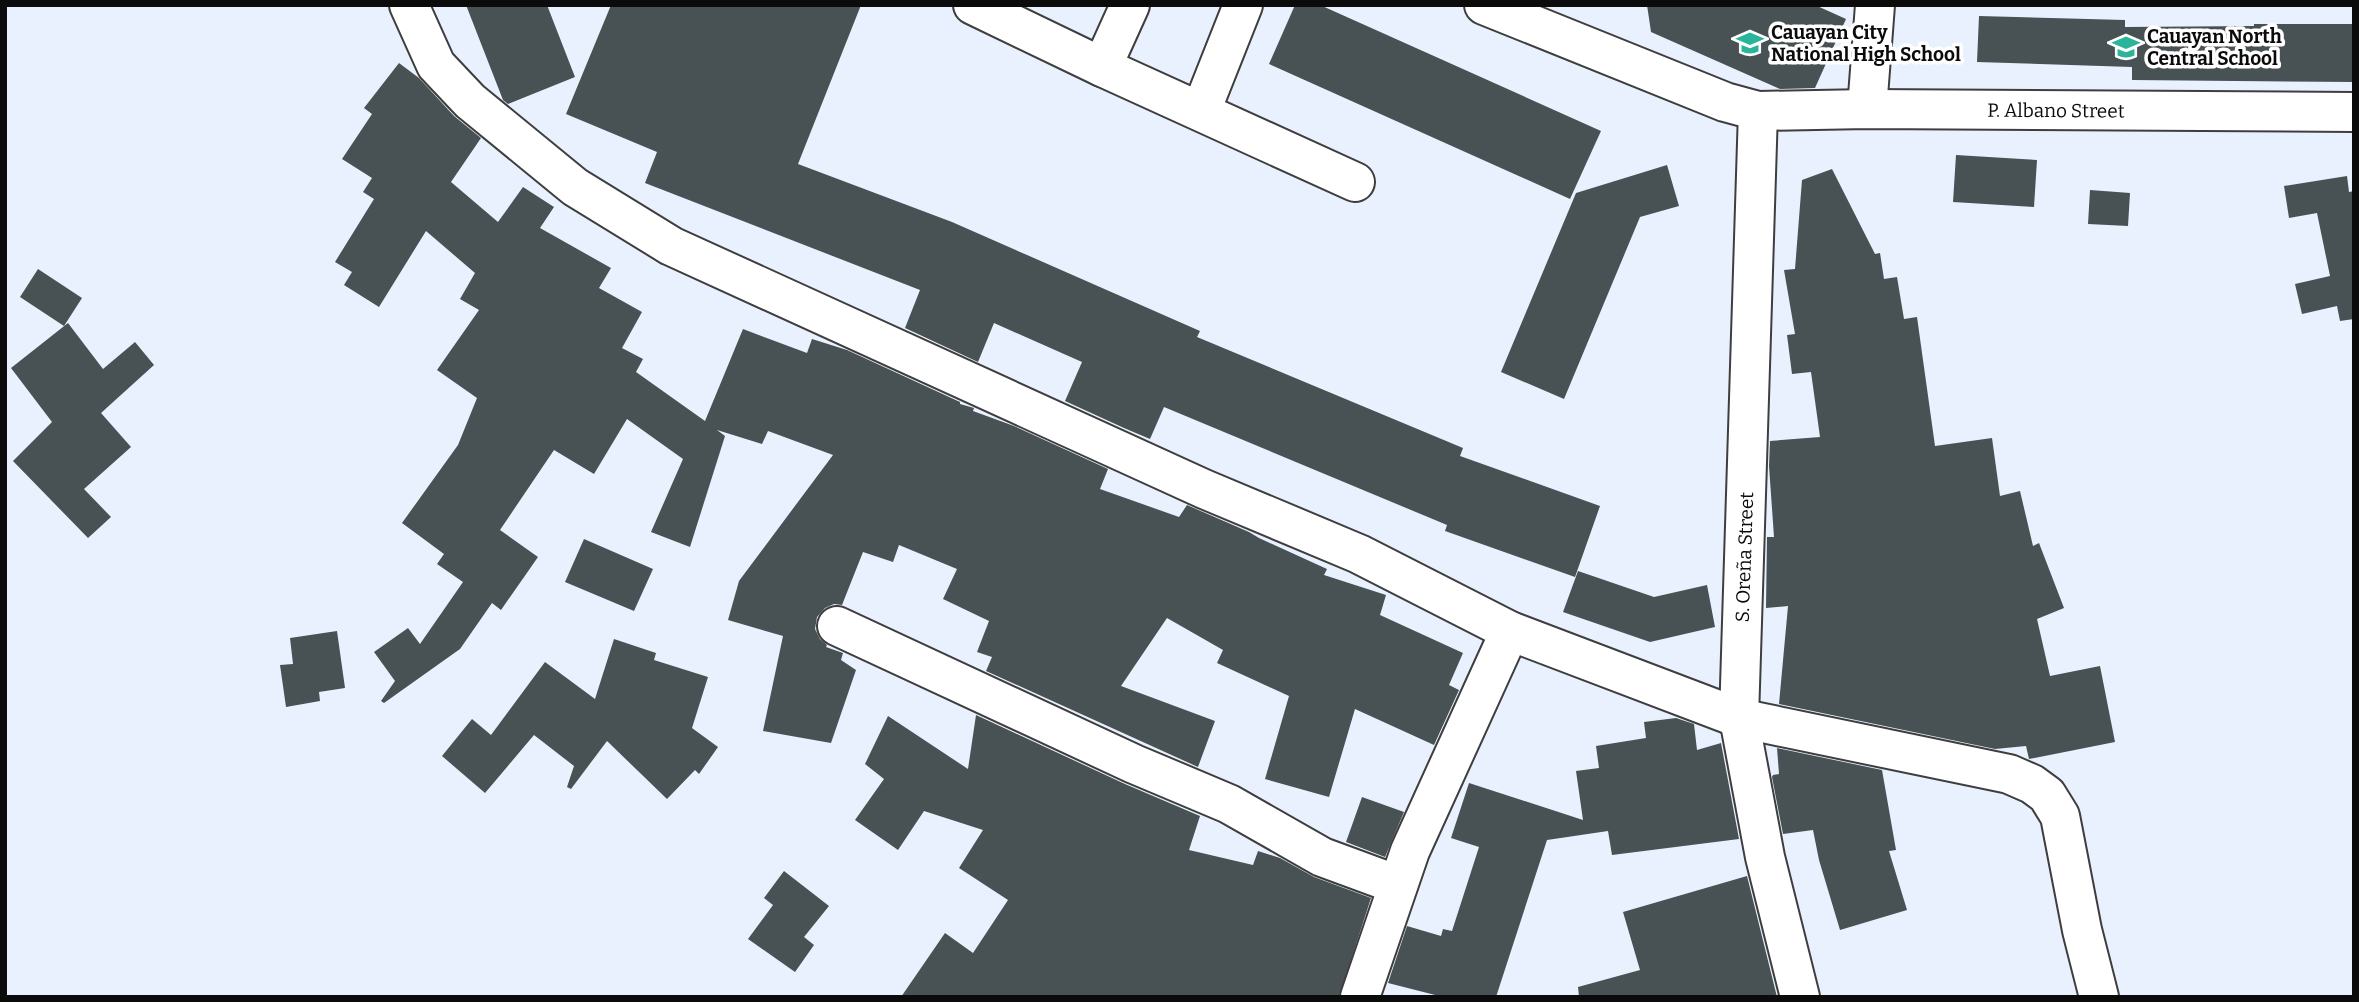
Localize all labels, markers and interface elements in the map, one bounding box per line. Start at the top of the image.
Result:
place label: Cauayan City National High School [1771,21,1961,66]
place label: Cauayan North Central School [2147,25,2282,70]
school or university icon: Cauayan City National High School [1735,28,1765,58]
school or university icon: Cauayan North Central School [2111,32,2141,62]
street label: P. Albano Street [1987,99,2125,123]
street label: S. Oreña Street [1731,491,1758,623]

